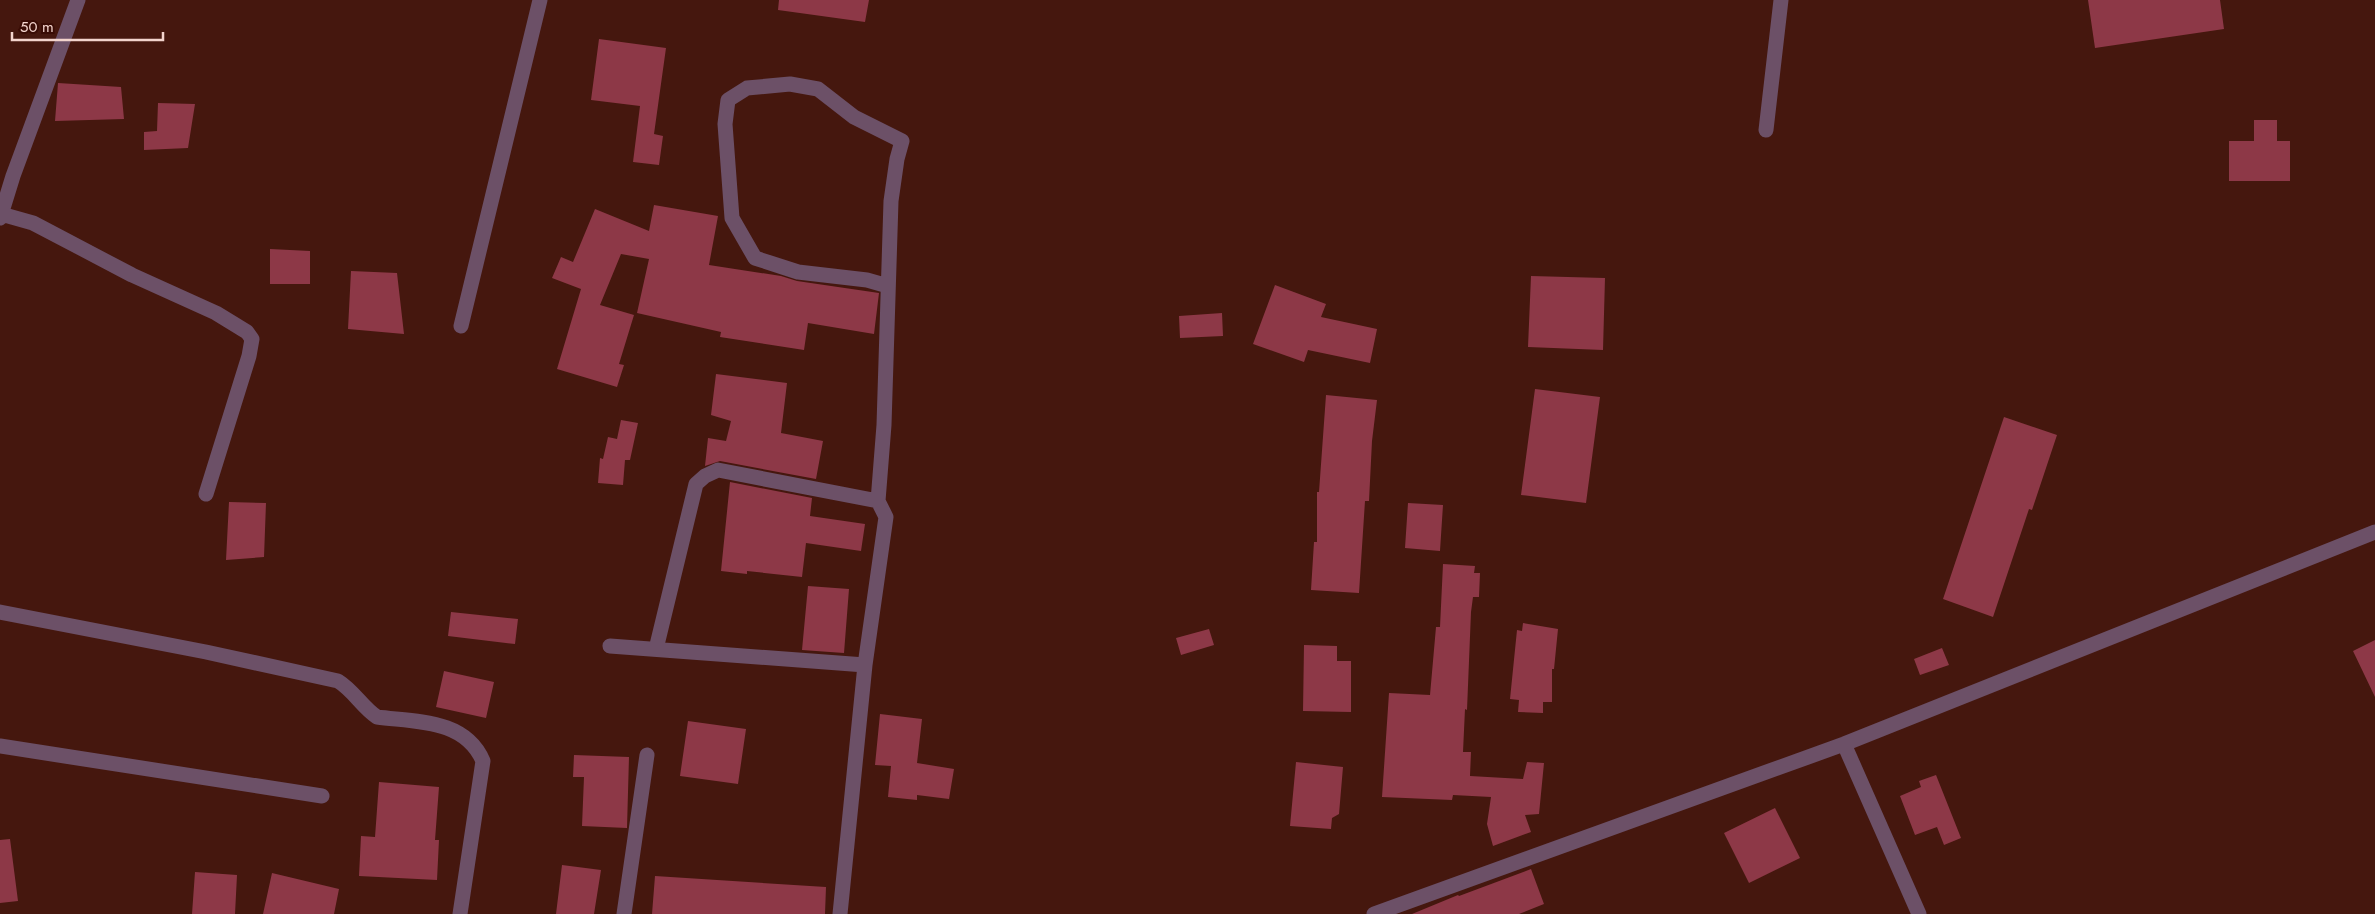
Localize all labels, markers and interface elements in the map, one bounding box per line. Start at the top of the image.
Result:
scale bar [12,10,164,42]
text: 50 m [20,16,54,38]

